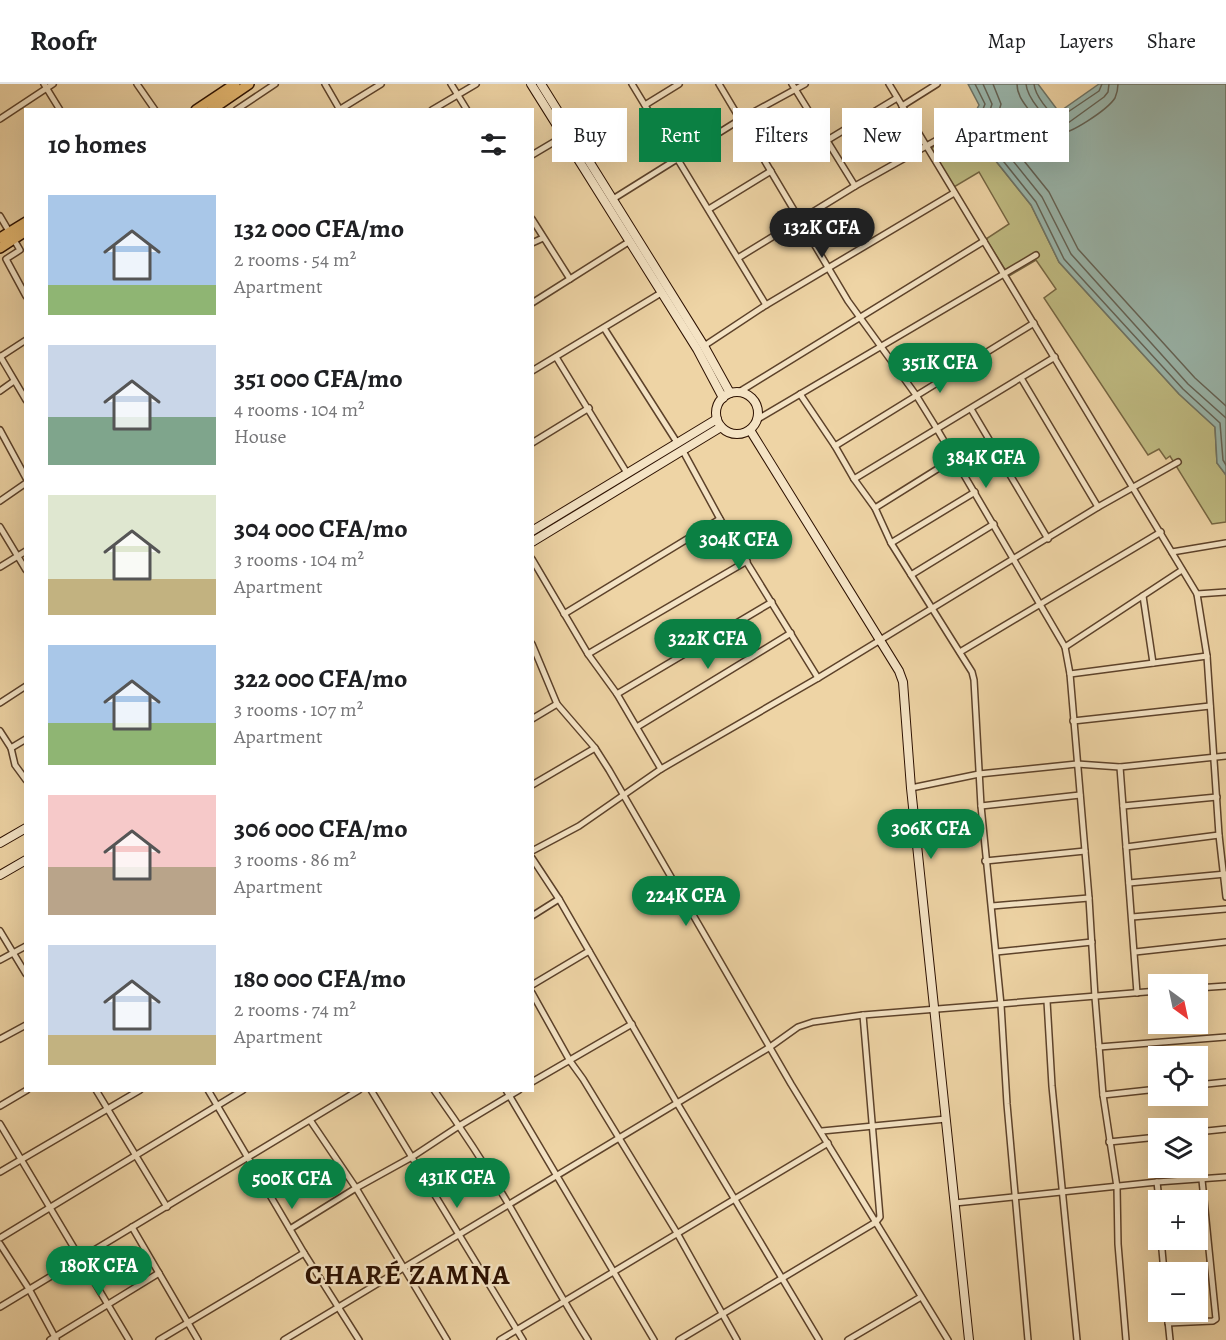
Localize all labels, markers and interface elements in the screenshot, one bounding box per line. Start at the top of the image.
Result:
text: Roofr [30,22,97,60]
text: Map [987,27,1026,55]
text: Layers [1059,27,1114,55]
text: Share [1147,27,1196,55]
chip: Buy [552,108,627,162]
chip: Rent [639,108,721,162]
chip: Filters [733,108,830,162]
chip: New [842,108,922,162]
chip: Apartment [934,108,1069,162]
text: 10 homes [48,127,147,162]
icon: filters [477,128,510,161]
pin: 132K CFA [760,208,884,259]
text: 132 000 CFA/mo [234,211,404,246]
text: 132K CFA [784,214,860,241]
icon: home [96,219,168,291]
text: 2 rooms · 54 m² [234,246,356,273]
text: Apartment [234,273,323,300]
pin: 351K CFA [878,343,1002,394]
text: 351K CFA [902,349,978,376]
text: 351 000 CFA/mo [234,361,403,396]
icon: home [96,369,168,441]
text: 4 rooms · 104 m² [234,396,365,423]
text: House [234,423,286,450]
pin: 384K CFA [924,438,1048,489]
text: 384K CFA [947,444,1025,471]
text: 304 000 CFA/mo [234,511,408,546]
icon: home [96,519,168,591]
pin: 304K CFA [677,520,801,571]
text: 304K CFA [699,526,779,553]
text: 3 rooms · 104 m² [234,546,364,573]
text: Apartment [234,573,323,600]
pin: 322K CFA [646,619,770,670]
text: 322K CFA [668,625,748,652]
text: 322 000 CFA/mo [234,661,407,696]
icon: home [96,669,168,741]
text: 3 rooms · 107 m² [234,696,363,723]
text: Apartment [234,723,323,750]
pin: 306K CFA [869,809,993,860]
text: 306 000 CFA/mo [234,811,408,846]
text: 306K CFA [891,815,971,842]
icon: home [96,819,168,891]
text: 3 rooms · 86 m² [234,846,356,873]
text: Apartment [234,873,323,900]
pin: 224K CFA [624,876,748,927]
text: 224K CFA [646,882,726,909]
text: 180 000 CFA/mo [234,961,406,996]
icon: home [96,969,168,1041]
north arrow [1148,974,1208,1034]
map controls [1148,974,1208,1322]
text: 2 rooms · 74 m² [234,996,356,1023]
text: Apartment [234,1023,323,1050]
button: locate [1148,1046,1208,1106]
button: layers [1148,1118,1208,1178]
pin: 431K CFA [395,1158,519,1209]
pin: 500K CFA [230,1159,354,1210]
text: 431K CFA [419,1164,495,1191]
text: 500K CFA [252,1165,332,1192]
button: + [1148,1190,1208,1250]
pin: 180K CFA [37,1246,161,1297]
text: 180K CFA [60,1252,138,1279]
district label: CHARÉ ZAMNA [305,1256,511,1294]
button: − [1148,1262,1208,1322]

